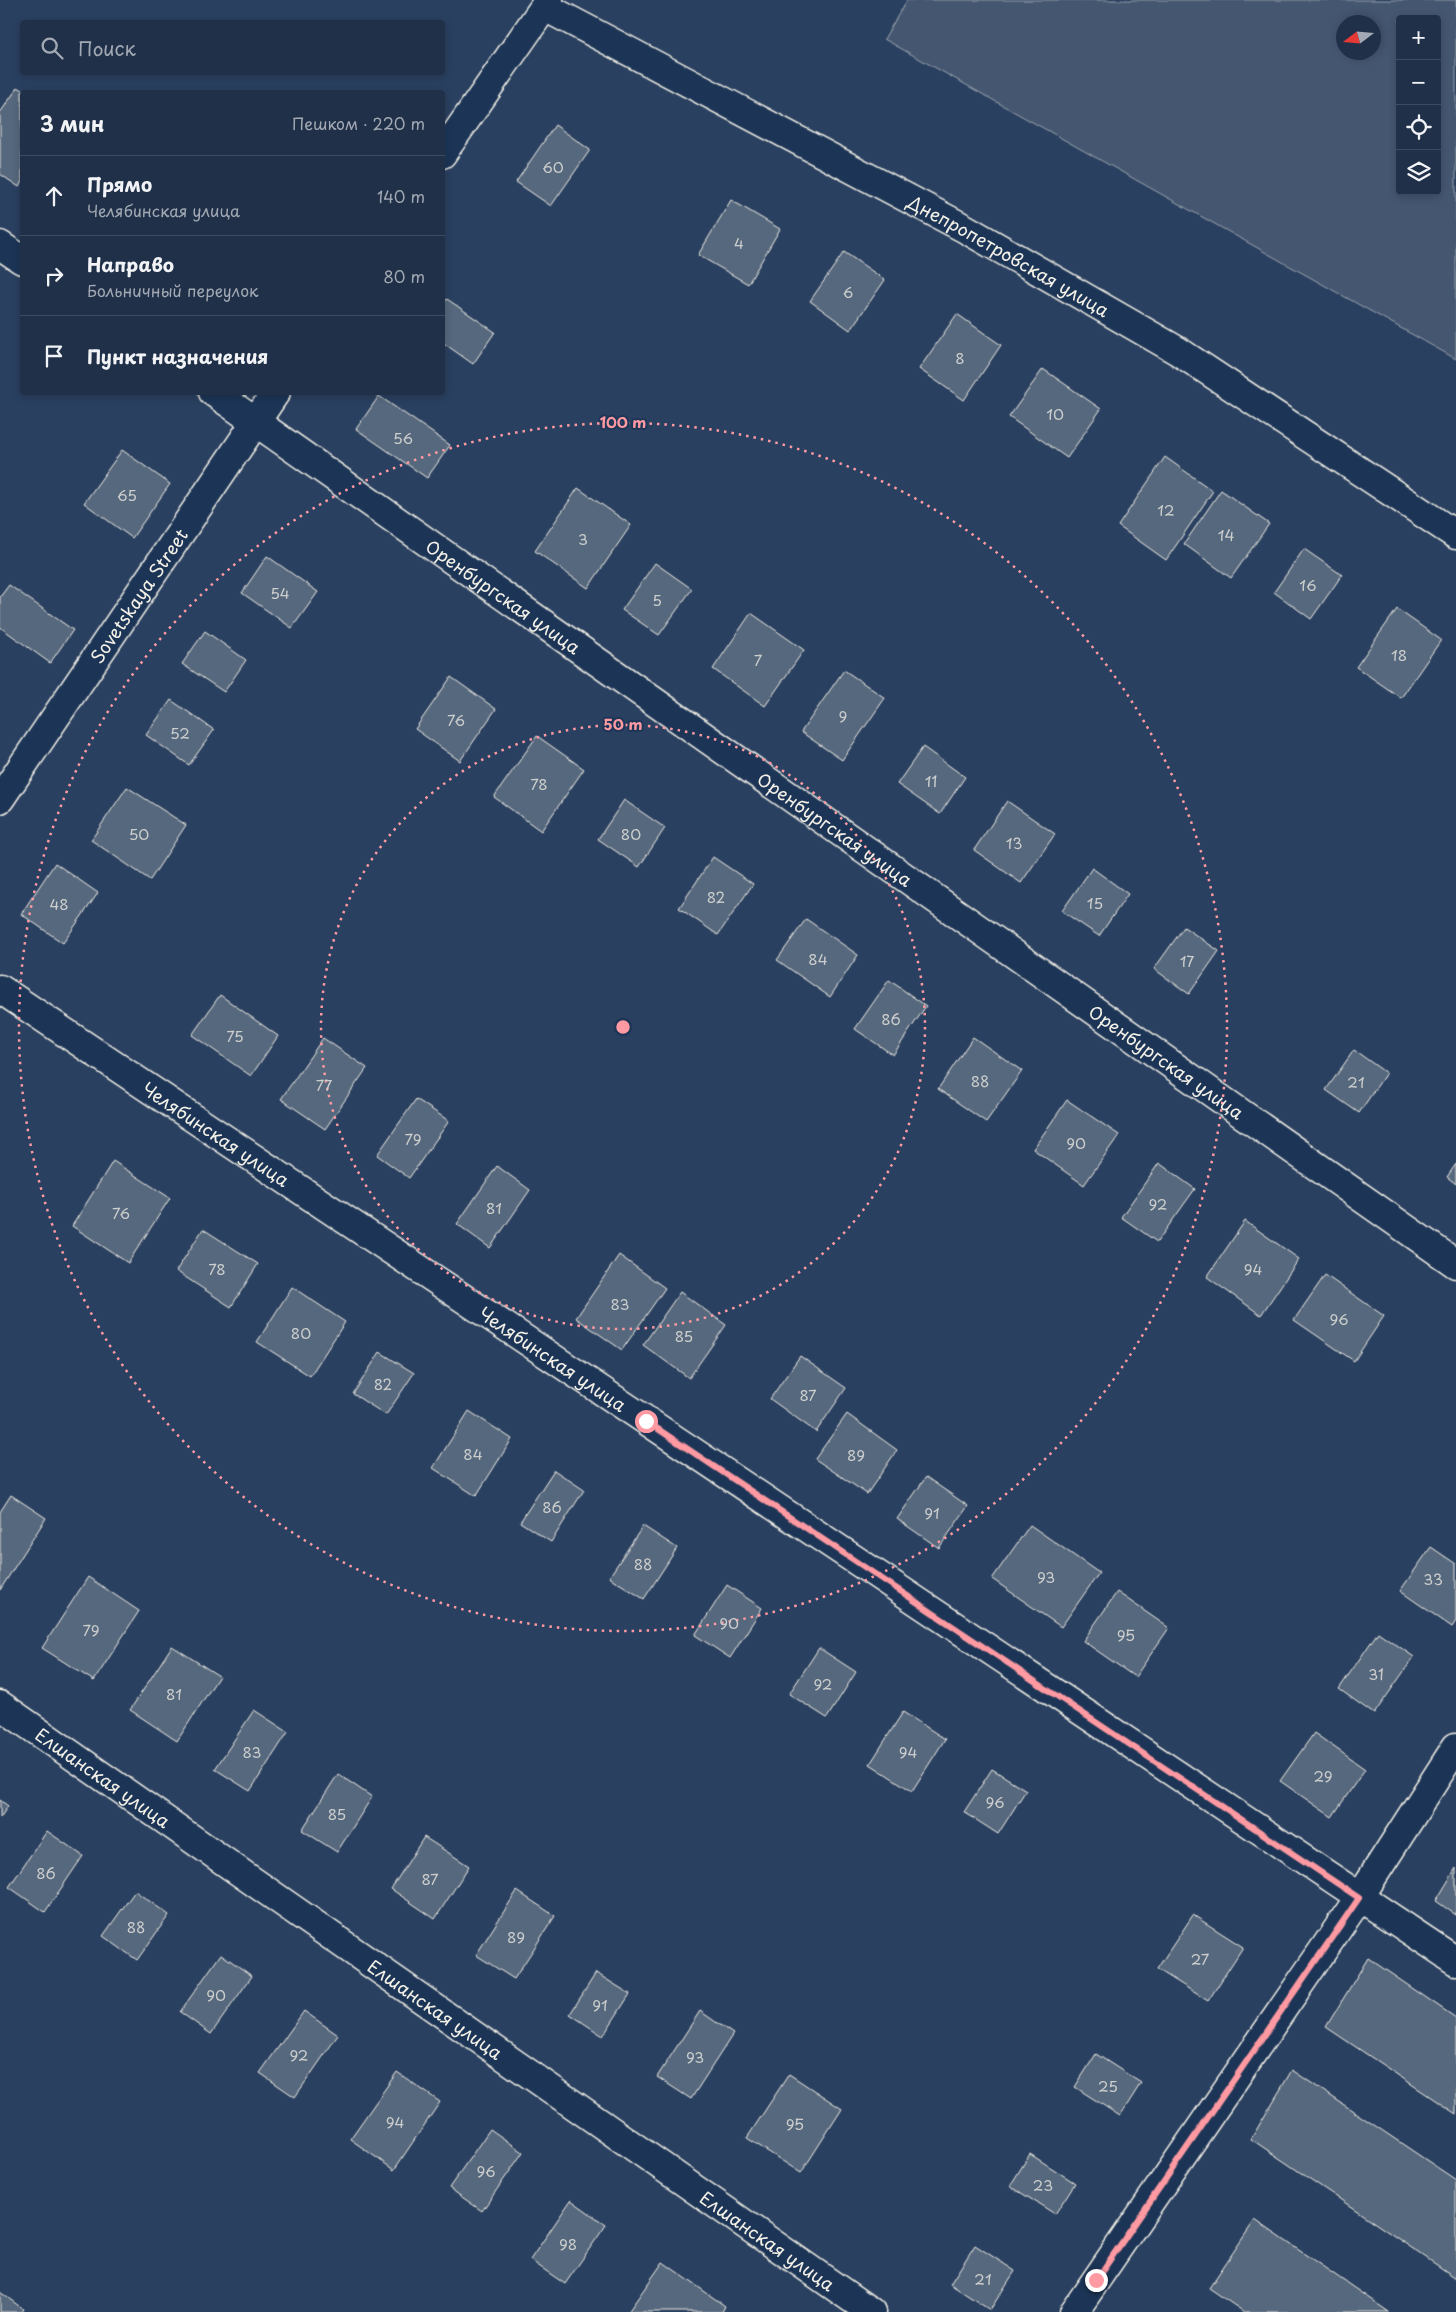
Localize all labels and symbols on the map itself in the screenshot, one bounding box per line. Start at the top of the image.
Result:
north arrow [1336,15,1381,60]
house number: 60 [542,155,564,178]
street label: Днепропетровская улица [902,187,1115,323]
house number: 4 [734,231,744,254]
house number: 6 [843,280,853,303]
house number: 8 [955,346,965,369]
house number: 10 [1046,402,1064,425]
text: 100 m [600,410,646,433]
house number: 56 [393,426,413,449]
house number: 65 [117,483,137,506]
house number: 12 [1157,498,1175,521]
street label: Sovetskaya Street [83,522,194,668]
house number: 14 [1218,523,1234,546]
house number: 3 [578,527,588,550]
street label: Оренбургская улица [421,532,587,660]
house number: 16 [1299,573,1317,596]
house number: 54 [270,581,290,604]
house number: 5 [652,588,662,611]
house number: 18 [1391,643,1407,666]
house number: 7 [754,648,763,671]
house number: 9 [839,704,847,727]
house number: 76 [447,708,465,731]
text: 50 m [604,712,642,735]
house number: 52 [170,721,190,744]
street label: Оренбургская улица [752,765,919,893]
house number: 11 [925,769,937,792]
house number: 78 [530,772,548,795]
house number: 50 [129,822,149,845]
house number: 80 [621,822,641,845]
house number: 13 [1006,831,1022,854]
house number: 82 [707,885,725,908]
house number: 15 [1087,891,1103,914]
house number: 48 [49,892,69,915]
house number: 84 [808,947,828,970]
house number: 17 [1180,949,1194,972]
street label: Оренбургская улица [1084,997,1250,1125]
house number: 86 [881,1007,901,1030]
centre of rings [614,1018,632,1036]
house number: 75 [226,1024,244,1047]
house number: 88 [971,1069,989,1092]
house number: 21 [1347,1070,1365,1093]
house number: 77 [316,1073,332,1096]
street label: Челябинская улица [137,1074,296,1193]
house number: 79 [404,1127,422,1150]
house number: 90 [1066,1131,1086,1154]
house number: 92 [1149,1192,1167,1215]
house number: 81 [486,1196,502,1219]
house number: 76 [112,1201,130,1224]
house number: 78 [208,1257,226,1280]
house number: 94 [1244,1257,1262,1280]
house number: 83 [610,1292,630,1315]
street label: Челябинская улица [474,1299,633,1418]
house number: 96 [1330,1307,1349,1330]
house number: 80 [291,1321,311,1344]
house number: 85 [675,1324,693,1347]
house number: 82 [374,1372,392,1395]
house number: 87 [799,1383,817,1406]
route start [635,1410,658,1433]
house number: 84 [463,1442,483,1465]
house number: 89 [847,1443,865,1466]
house number: 86 [542,1495,562,1518]
house number: 91 [924,1501,940,1524]
house number: 88 [634,1552,652,1575]
house number: 93 [1037,1565,1055,1588]
house number: 33 [1423,1567,1443,1590]
house number: 90 [719,1611,739,1634]
house number: 79 [82,1618,100,1641]
house number: 95 [1117,1623,1135,1646]
house number: 31 [1368,1662,1384,1685]
house number: 92 [814,1672,832,1695]
house number: 81 [166,1682,182,1705]
street label: Елшанская улица [30,1720,177,1834]
house number: 83 [242,1740,262,1763]
house number: 94 [899,1740,917,1763]
house number: 29 [1313,1764,1333,1787]
house number: 96 [986,1790,1005,1813]
house number: 85 [328,1802,346,1825]
house number: 86 [36,1861,56,1884]
house number: 87 [421,1867,439,1890]
house number: 88 [127,1915,145,1938]
house number: 89 [507,1925,525,1948]
house number: 27 [1191,1947,1210,1970]
street label: Елшанская улица [363,1952,509,2066]
house number: 90 [206,1983,226,2006]
house number: 91 [592,1993,608,2016]
house number: 92 [290,2043,308,2066]
house number: 93 [686,2045,704,2068]
house number: 25 [1098,2074,1118,2097]
house number: 94 [386,2110,404,2133]
house number: 95 [786,2112,804,2135]
house number: 96 [477,2159,496,2182]
house number: 23 [1033,2173,1053,2196]
street label: Елшанская улица [695,2184,841,2297]
house number: 98 [559,2232,577,2255]
house number: 21 [974,2267,992,2290]
route end [1085,2269,1108,2292]

